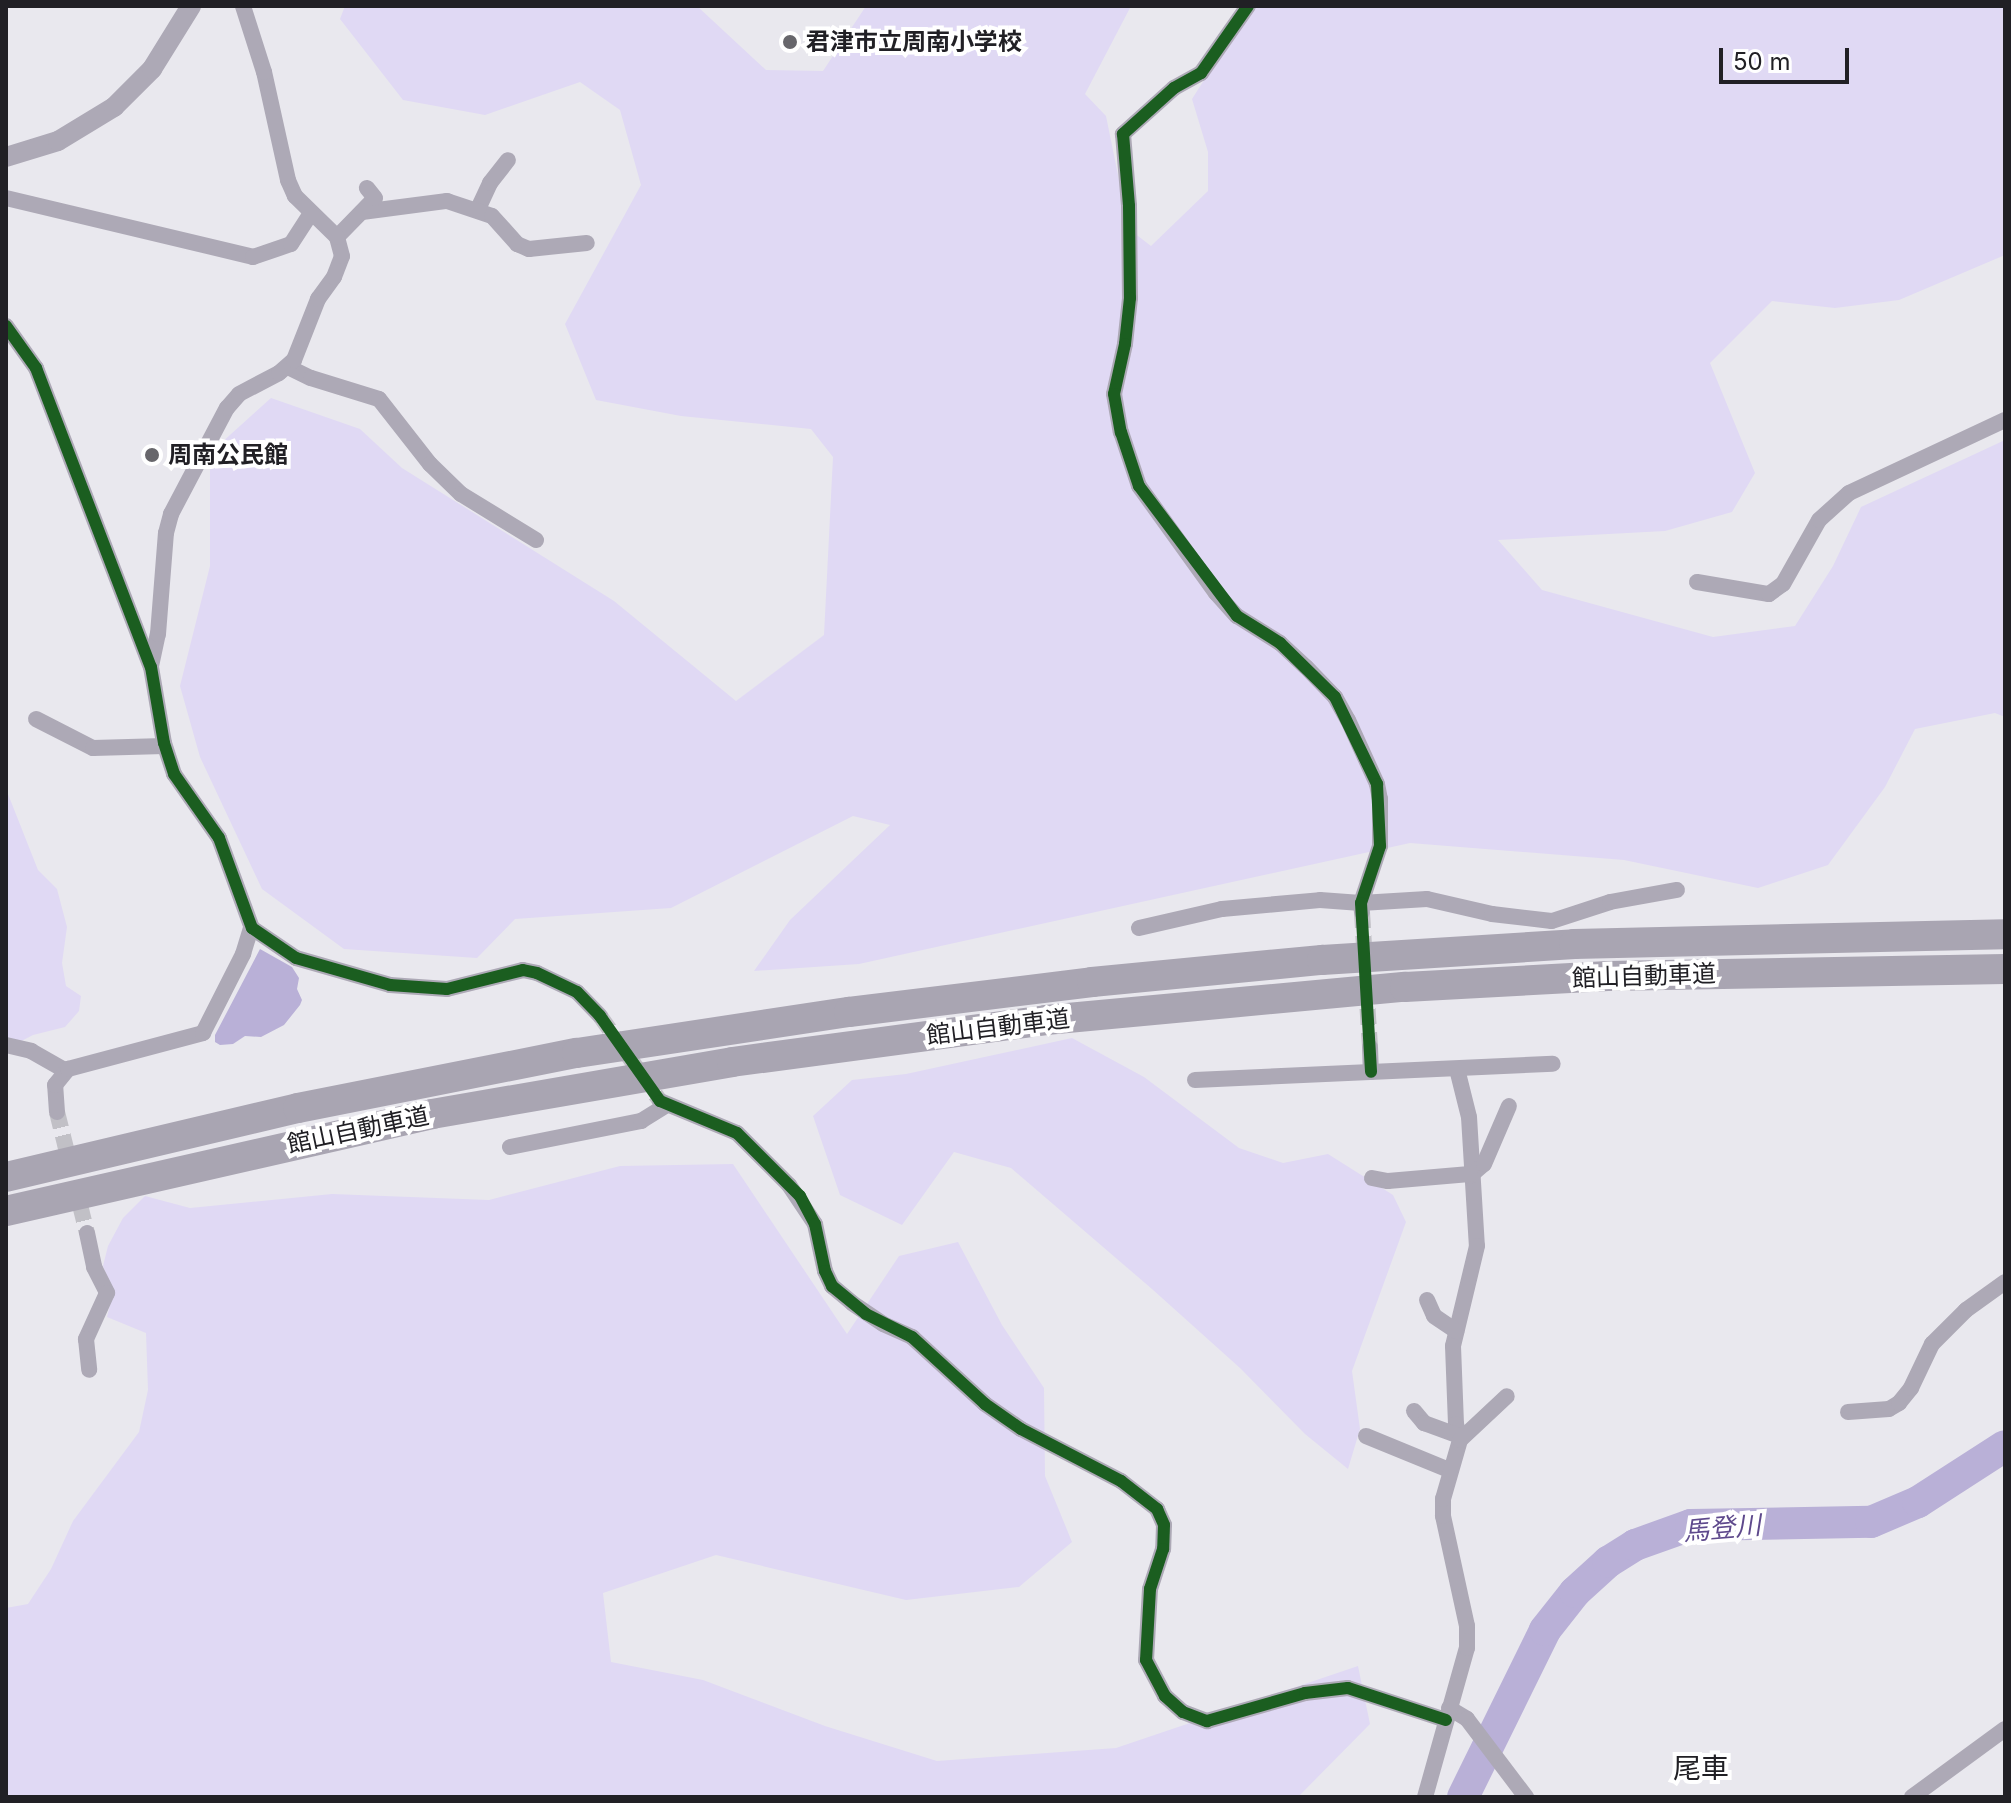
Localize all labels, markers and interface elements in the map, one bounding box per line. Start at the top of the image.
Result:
place label: 君津市立周南小学校 [806,28,1022,56]
scale bar [1723,32,1853,82]
marker: 君津市立周南小学校 [781,33,799,51]
text: 50 m [1733,47,1791,76]
place label: 周南公民館 [168,441,288,469]
marker: 周南公民館 [143,446,161,464]
street label: 館山自動車道 [1572,959,1716,993]
street label: 館山自動車道 [925,1004,1071,1050]
street label: 館山自動車道 [285,1101,431,1159]
water label: 馬登川 [1682,1509,1762,1547]
district label: 尾車 [1673,1751,1729,1785]

